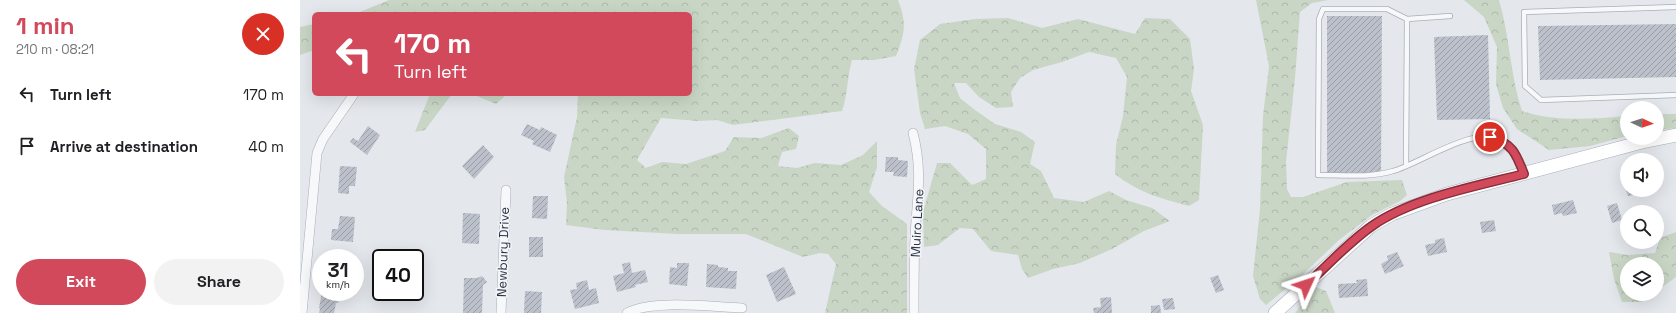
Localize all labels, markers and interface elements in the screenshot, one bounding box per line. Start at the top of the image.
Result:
text: 1 min [16,10,75,41]
button: close [242,13,284,55]
text: 170 m [394,25,471,61]
icon: left [328,28,380,80]
text: 210 m · 08:21 [16,41,94,58]
text: Turn left [394,60,467,83]
icon: left [16,83,38,105]
text: Turn left [50,85,112,104]
text: 170 m [243,85,284,104]
north arrow [1620,101,1664,145]
map controls [1620,101,1664,301]
pin [1473,120,1507,154]
icon: arrive [1479,126,1501,148]
icon: arrive [16,135,38,157]
text: Arrive at destination [50,137,198,156]
text: 40 m [248,137,284,156]
button: sound [1620,153,1664,197]
street label: Muiro Lane [907,188,927,258]
button: search [1620,205,1664,249]
street label: Newbury Drive [493,207,513,297]
speed limit sign: 40 [372,249,424,301]
text: 31 [328,257,348,283]
button: layers [1620,257,1664,301]
button: Exit [16,259,146,305]
button: Share [154,259,284,305]
position arrow [1285,264,1327,306]
text: km/h [326,278,350,291]

